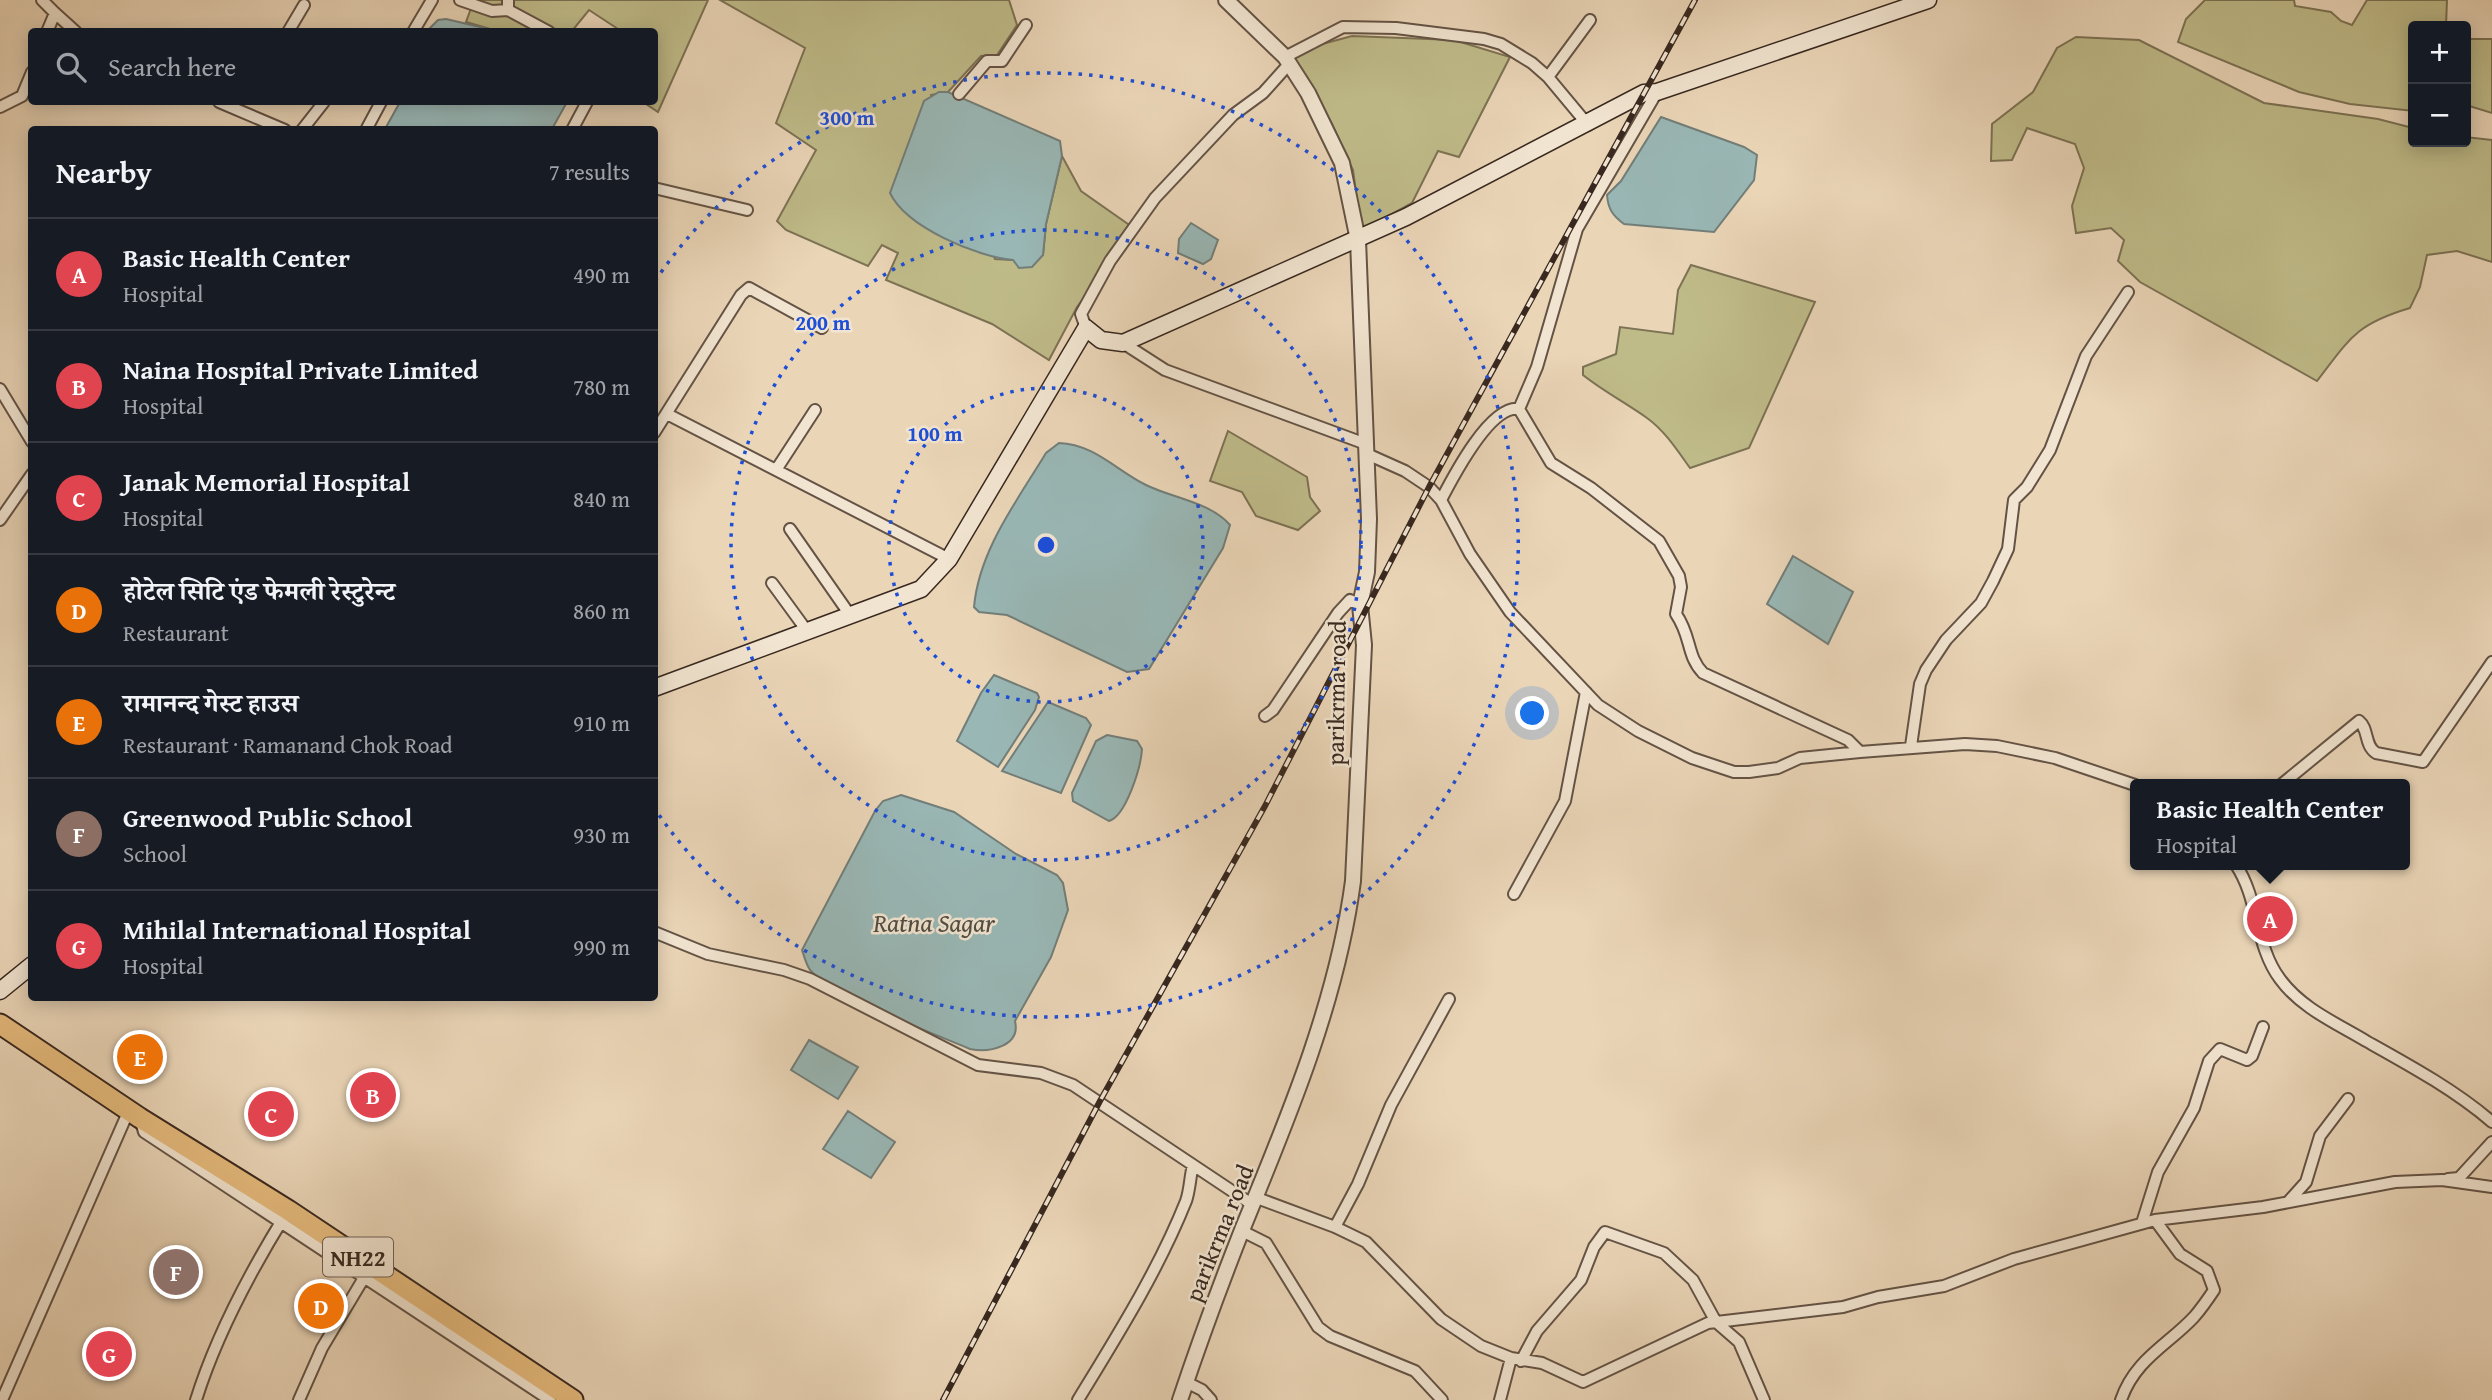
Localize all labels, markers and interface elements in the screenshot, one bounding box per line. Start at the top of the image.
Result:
map controls [2408,21,2471,147]
button: + [2408,21,2471,84]
search box [28,28,658,105]
text: Search here [108,47,236,86]
icon: search [52,48,90,86]
button: − [2408,84,2471,147]
text: 300 m [819,102,875,133]
text: Nearby [56,150,152,194]
text: 7 results [549,155,630,188]
text: Basic Health Center [123,238,350,277]
text: A [72,258,86,291]
text: 490 m [573,258,630,291]
text: Hospital [123,277,203,310]
text: 200 m [795,307,851,338]
text: Naina Hospital Private Limited [123,350,478,389]
text: B [72,370,86,403]
text: 780 m [573,370,630,403]
text: Hospital [123,389,203,422]
text: 100 m [907,418,963,449]
text: Janak Memorial Hospital [123,462,410,501]
text: C [72,482,86,515]
text: 840 m [573,482,630,515]
text: Hospital [123,501,203,534]
centre of rings [1034,533,1058,557]
text: होटेल सिटि एंड फेमली रेस्टुरेन्ट [123,571,395,610]
text: D [72,594,86,627]
text: 860 m [573,594,630,627]
text: Restaurant [123,616,229,649]
street label: parikrma road [1317,620,1355,766]
text: रामानन्द गेस्ट हाउस [123,683,298,722]
your location [1515,696,1549,730]
text: E [73,706,85,739]
text: 910 m [573,706,630,739]
text: Restaurant · Ramanand Chok Road [123,728,453,761]
popup [2130,779,2410,870]
text: Basic Health Center [2157,789,2383,828]
text: Greenwood Public School [123,798,412,837]
text: F [73,818,85,851]
text: 930 m [573,818,630,851]
text: Hospital [2157,828,2237,861]
text: School [123,837,187,870]
pin: A [2247,893,2293,945]
water label: Ratna Sagar [872,903,996,942]
text: Mihilal International Hospital [123,910,471,949]
text: G [72,930,86,963]
text: 990 m [573,930,630,963]
text: Hospital [123,949,203,982]
pin: E [117,1031,163,1083]
pin: B [350,1069,396,1121]
pin: C [248,1088,294,1140]
street label: parikrma road [1176,1159,1262,1307]
road number: NH22 [323,1238,393,1276]
pin: F [153,1246,199,1298]
pin: D [298,1280,344,1332]
pin: G [86,1328,132,1380]

